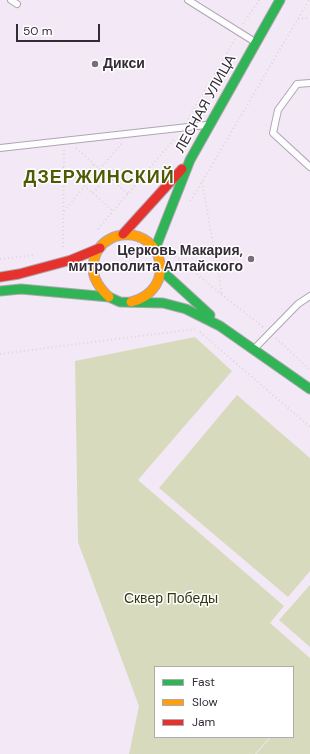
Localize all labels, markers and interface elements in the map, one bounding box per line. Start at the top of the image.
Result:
scale bar [18,16,102,42]
text: 50 m [23,23,52,39]
street label: ЛЕСНАЯ УЛИЦА [172,52,240,156]
place label: Дикси [103,56,145,72]
marker: Дикси [90,59,100,69]
district label: ДЗЕРЖИНСКИЙ [23,167,175,189]
place label: Церковь Макария, митрополита Алтайского [68,243,243,276]
marker: Церковь Макария, митрополита Алтайского [246,254,256,264]
park label: Сквер Победы [124,591,218,607]
legend [154,666,294,738]
text: Fast [192,674,215,690]
text: Slow [192,694,218,710]
text: Jam [192,714,215,730]

